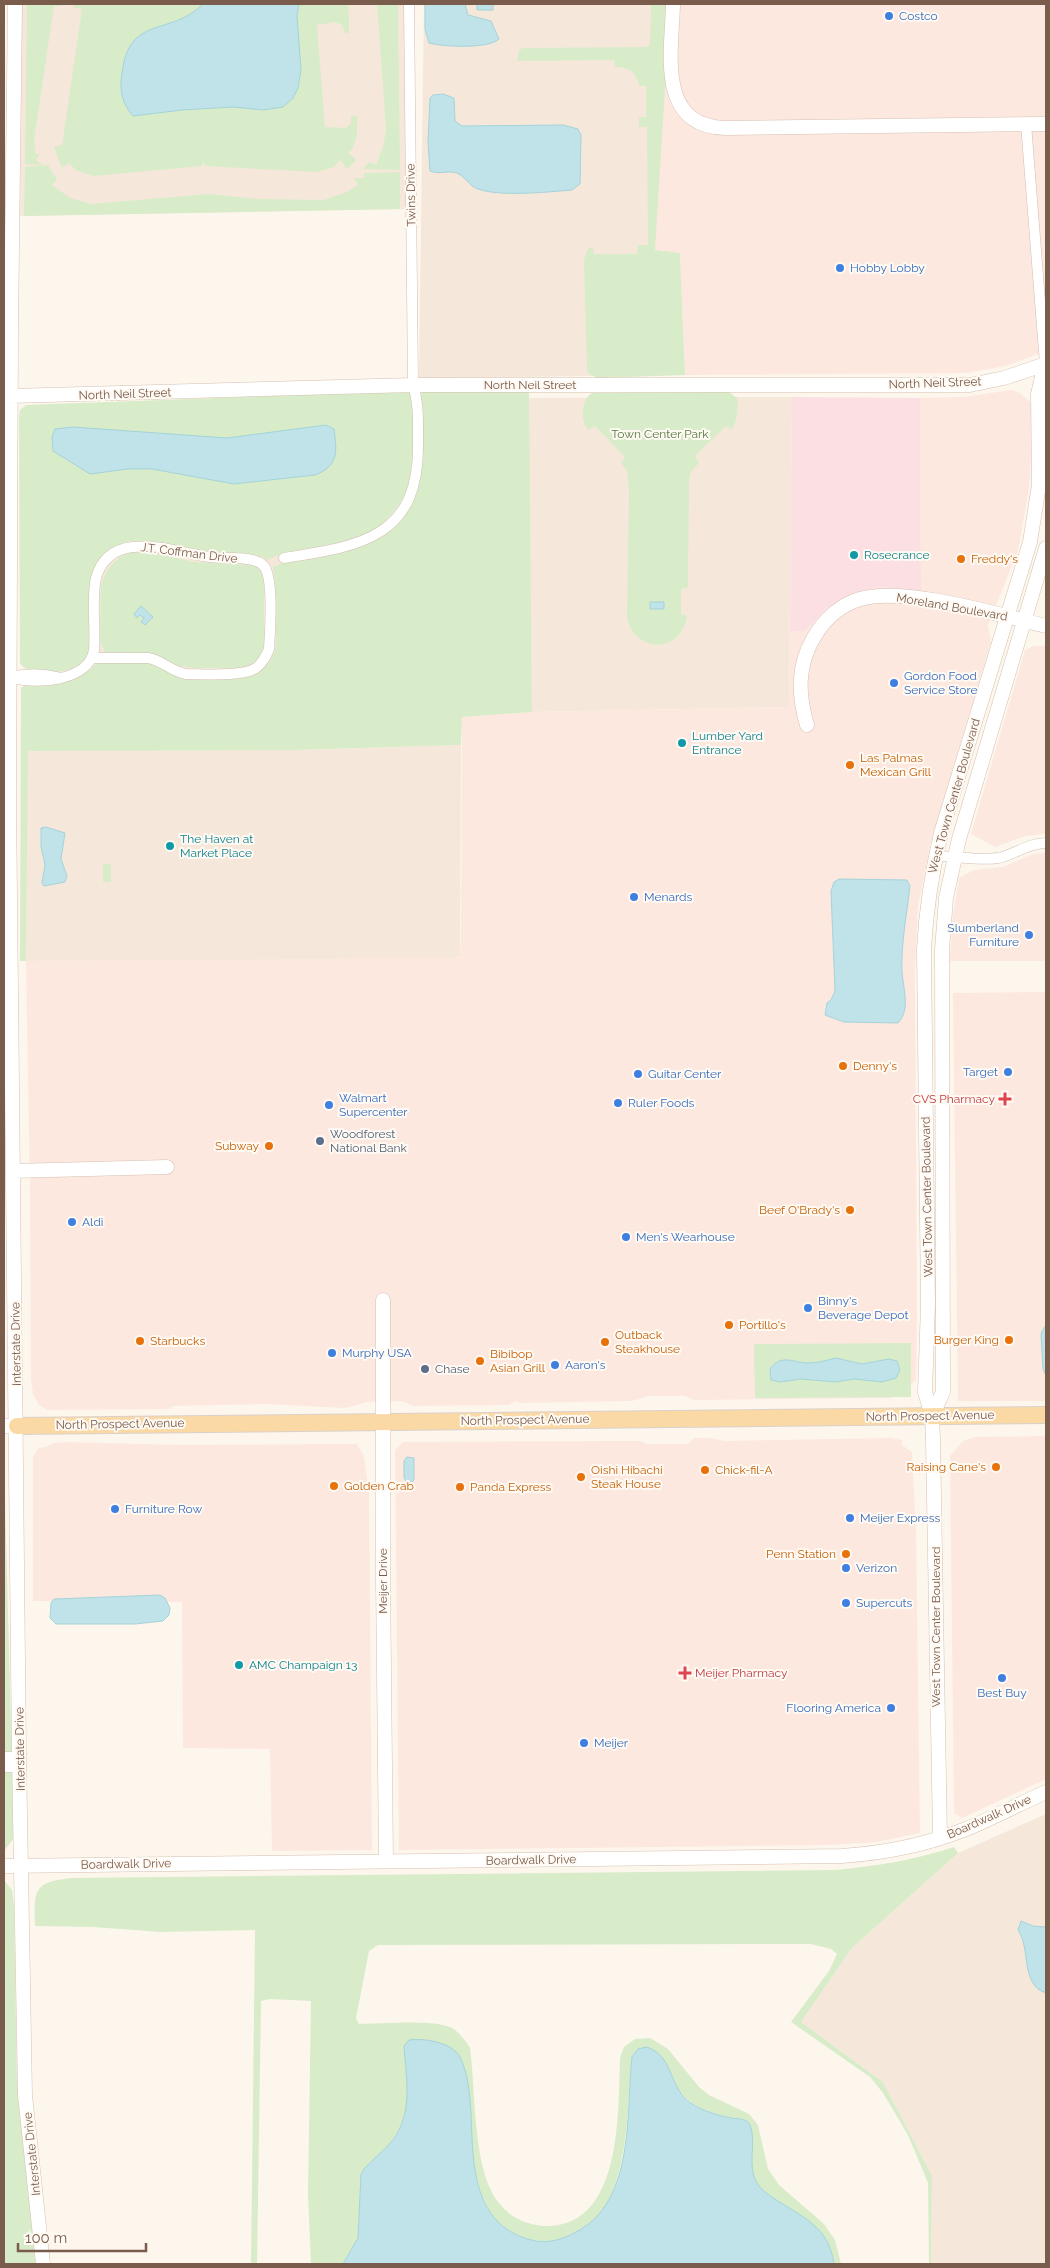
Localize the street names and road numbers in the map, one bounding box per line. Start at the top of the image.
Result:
street label: Twins Drive [403,163,419,227]
street label: North Neil Street [888,374,982,392]
street label: North Neil Street [484,378,576,392]
street label: North Neil Street [78,385,172,403]
street label: J.T. Coffman Drive [140,540,238,566]
street label: Moreland Boulevard [895,590,1009,624]
street label: West Town Center Boulevard [925,717,983,875]
street label: West Town Center Boulevard [919,1116,935,1278]
street label: Interstate Drive [8,1302,24,1386]
street label: North Prospect Avenue [865,1408,995,1424]
street label: North Prospect Avenue [460,1412,590,1428]
street label: North Prospect Avenue [55,1416,185,1432]
street label: West Town Center Boulevard [929,1547,943,1707]
street label: Meijer Drive [376,1548,390,1614]
street label: Interstate Drive [12,1707,28,1791]
street label: Boardwalk Drive [945,1792,1033,1842]
street label: Boardwalk Drive [486,1852,576,1868]
street label: Boardwalk Drive [81,1856,171,1872]
street label: Interstate Drive [21,2111,43,2197]

